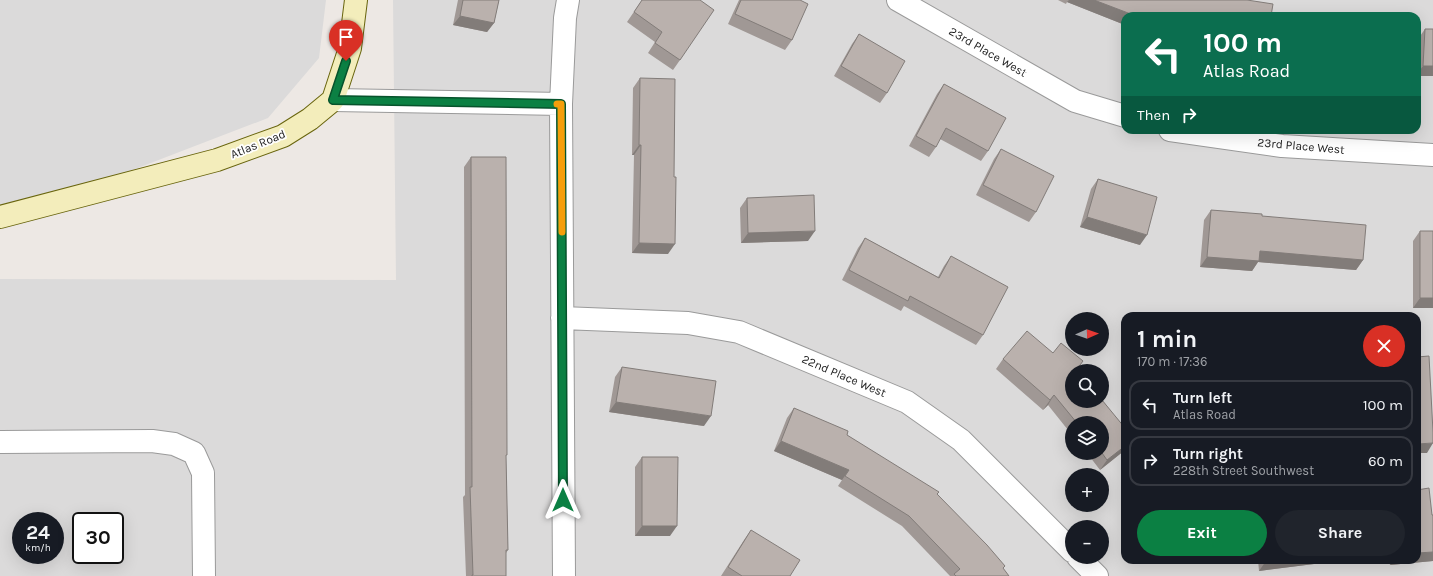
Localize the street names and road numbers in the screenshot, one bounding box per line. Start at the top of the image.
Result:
street label: 23rd Place West [947,24,1030,80]
street label: Atlas Road [228,127,288,161]
street label: 23rd Place West [1257,135,1346,157]
street label: 22nd Place West [800,352,889,400]

